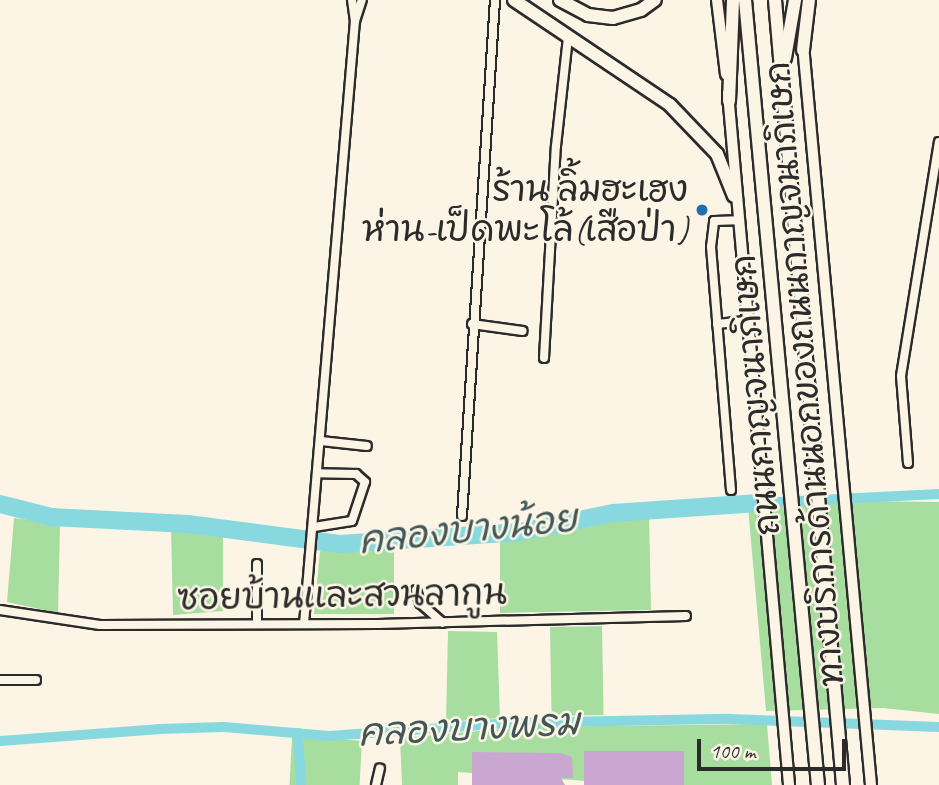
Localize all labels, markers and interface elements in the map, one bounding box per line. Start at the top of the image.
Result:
street label: ทางบริการด้านนอกของถนนกาญจนาภิเษก [757,60,853,688]
place label: ร้าน ลิ้มฮะเฮง ห่าน-เป็ดพะโล้(เสือป่า) [362,169,688,251]
marker: ร้าน ลิ้มฮะเฮง ห่าน-เป็ดพะโล้(เสือป่า) [694,202,710,218]
street label: ถนนกาญจนาภิเษก [723,253,789,537]
water label: คลองบางน้อย [357,496,579,564]
street label: ซอยบ้านและสวนลากูน [177,572,507,620]
water label: คลองบางพรม [357,700,581,756]
scale bar [701,726,850,770]
text: 100 m [710,738,755,764]

